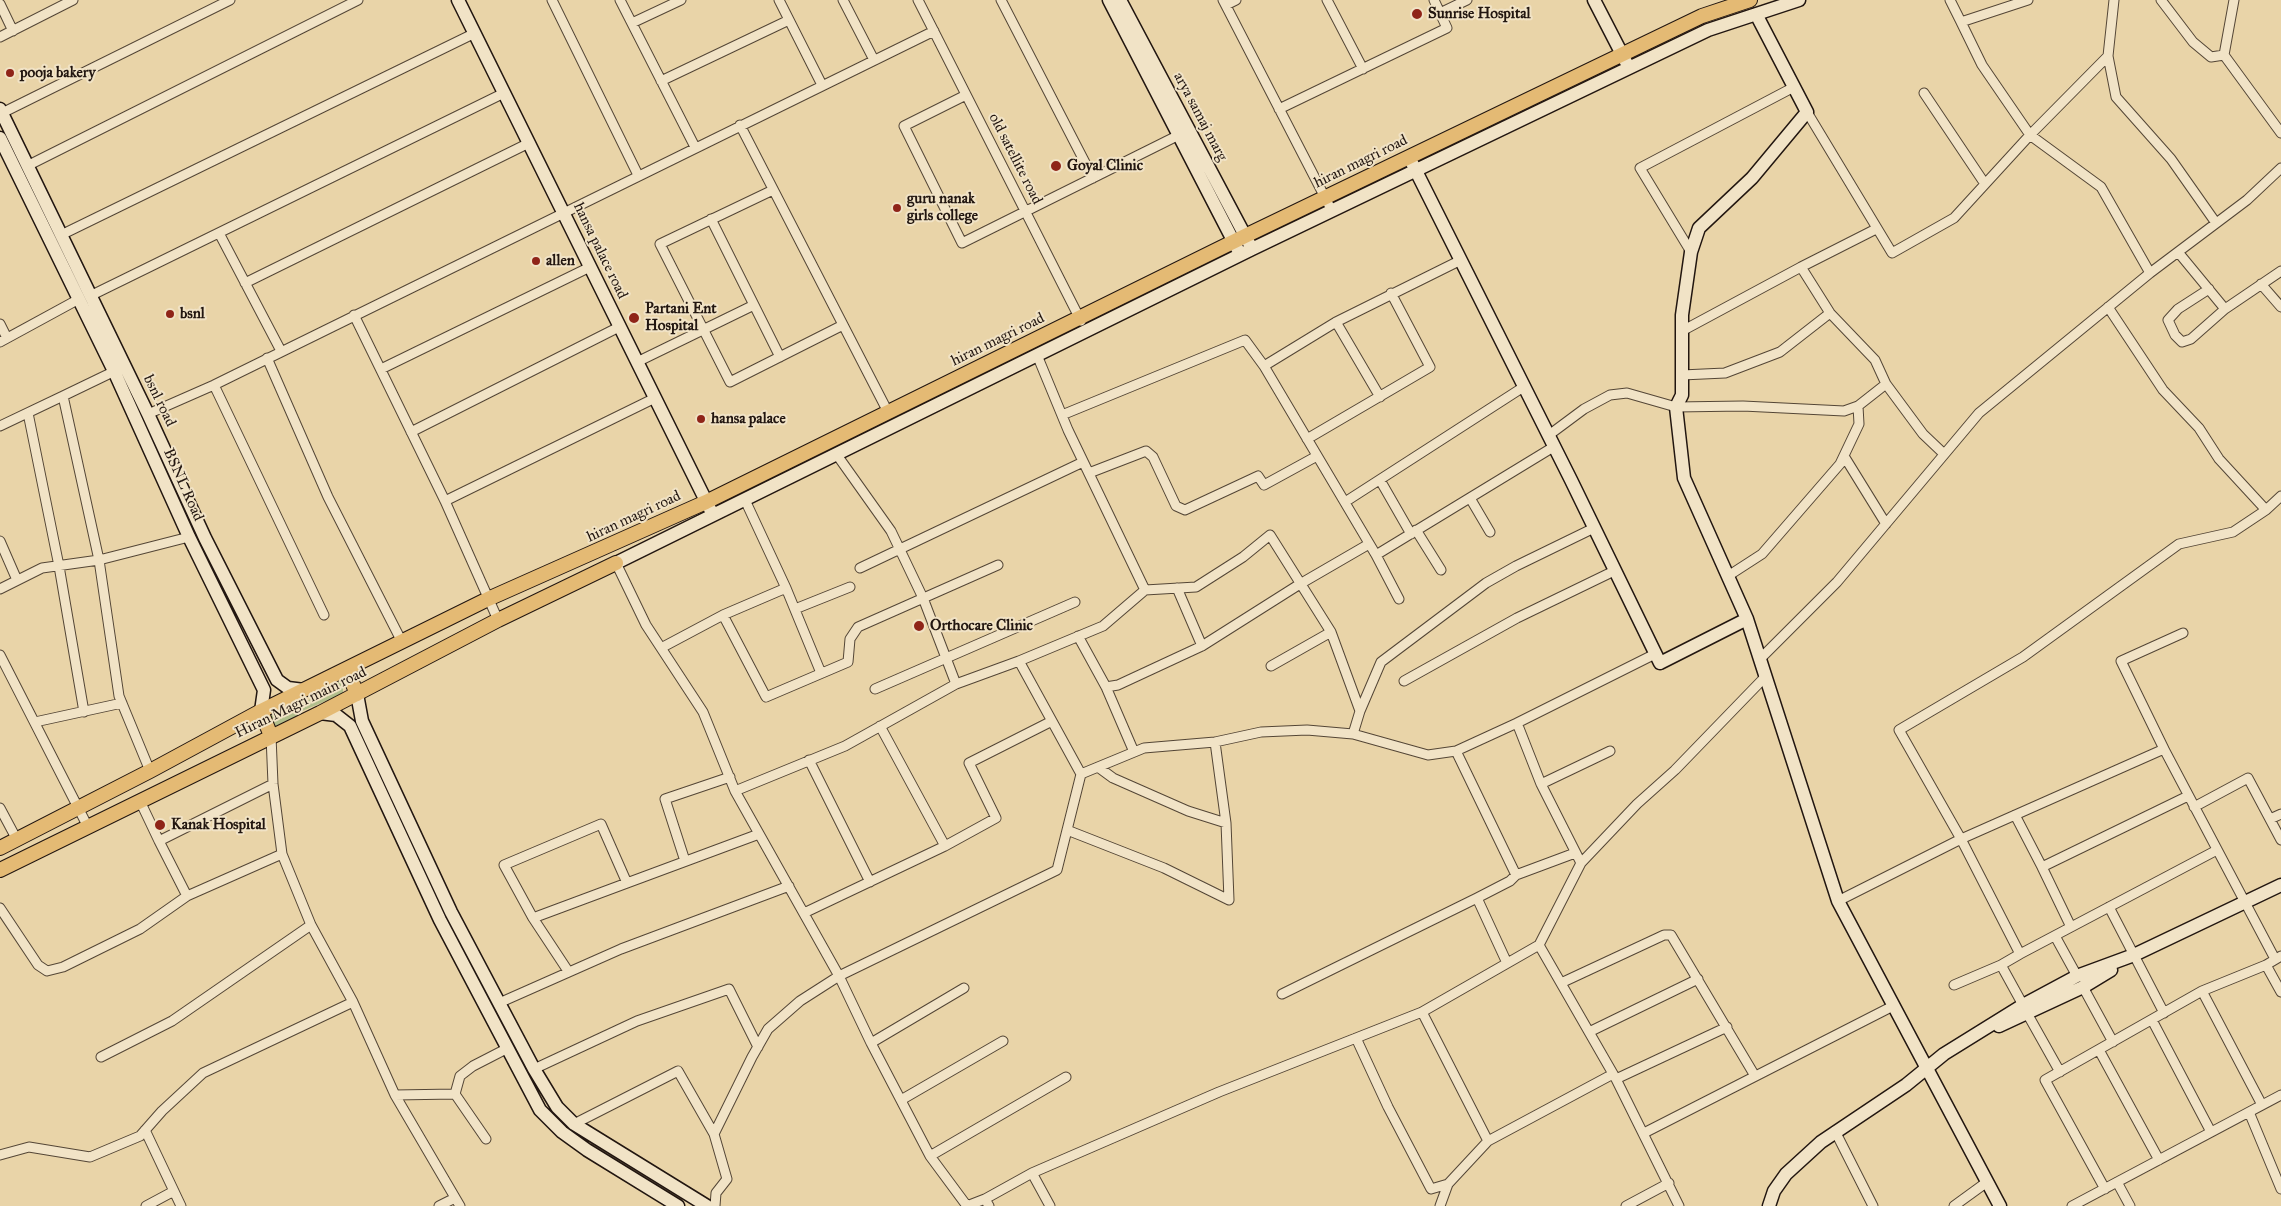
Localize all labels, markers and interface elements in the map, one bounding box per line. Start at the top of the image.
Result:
place label: Sunrise Hospital [1428,5,1531,23]
marker: Sunrise Hospital [1410,7,1424,21]
place label: pooja bakery [20,64,95,82]
marker: pooja bakery [4,67,16,79]
street label: arya samaj marg [1169,70,1231,164]
street label: old satellite road [984,110,1046,208]
street label: hiran magri road [1311,132,1411,192]
place label: Goyal Clinic [1067,157,1143,175]
marker: Goyal Clinic [1049,159,1063,173]
place label: guru nanak girls college [907,190,978,225]
street label: hansa palace road [569,200,631,302]
marker: guru nanak girls college [891,202,903,214]
place label: allen [546,252,575,270]
marker: allen [530,255,542,267]
place label: Partani Ent Hospital [645,300,716,335]
place label: bsnl [180,305,205,323]
marker: bsnl [164,308,176,320]
street label: hiran magri road [948,310,1048,370]
marker: Partani Ent Hospital [627,311,641,325]
street label: bsnl road [139,372,179,430]
place label: hansa palace [711,410,786,428]
marker: hansa palace [695,413,707,425]
street label: BSNL Road [159,446,207,524]
street label: hiran magri road [584,487,684,547]
place label: Orthocare Clinic [930,617,1033,635]
marker: Orthocare Clinic [912,619,926,633]
street label: Hiran Magri main road [232,663,370,743]
place label: Kanak Hospital [171,816,266,834]
marker: Kanak Hospital [153,818,167,832]

